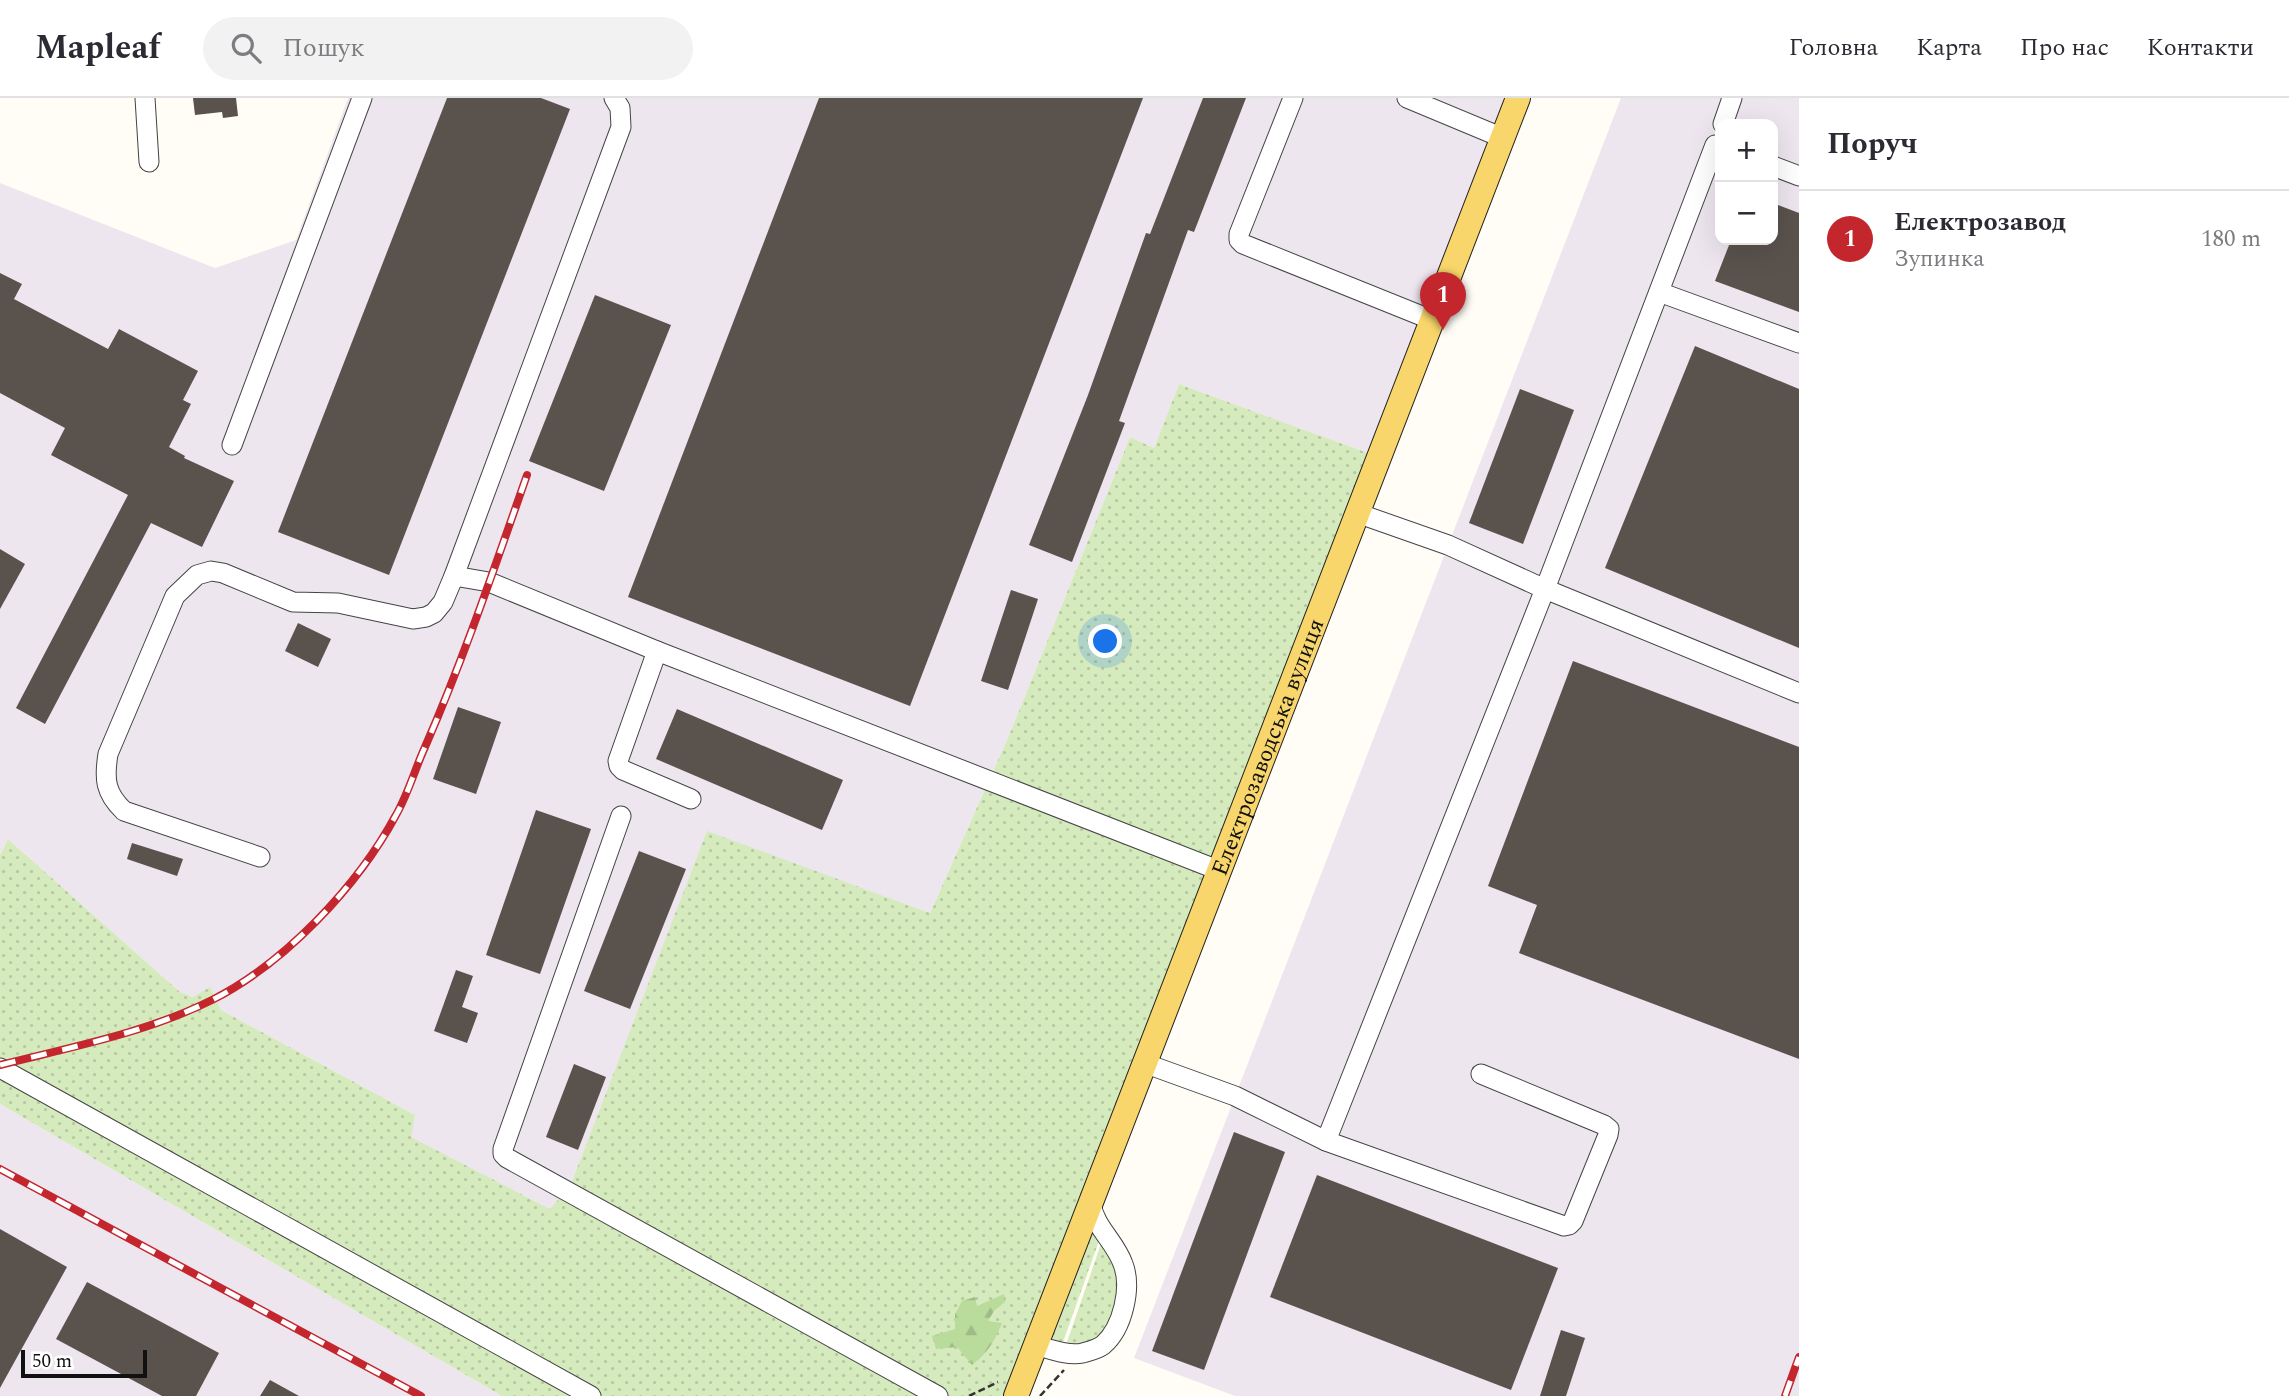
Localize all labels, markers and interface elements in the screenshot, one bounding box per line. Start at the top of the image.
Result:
search box [203,17,693,80]
text: Mapleaf [35,23,161,73]
text: Пошук [283,28,365,68]
icon: search [227,29,265,67]
text: Головна [1789,30,1878,66]
text: Карта [1916,30,1982,66]
text: Про нас [2020,30,2109,66]
text: Контакти [2147,30,2254,66]
map controls [1715,119,1778,245]
button: + [1715,119,1778,182]
text: Поруч [1827,121,1918,167]
button: − [1715,182,1778,245]
text: Електрозавод [1894,202,2066,242]
text: 1 [1844,222,1856,257]
text: 180 m [2201,222,2261,257]
text: Зупинка [1894,242,1985,277]
pin: 1 [1420,272,1466,330]
street label: Електрозаводська вулиця [1203,614,1334,881]
your location [1088,624,1122,658]
scale bar [21,1347,147,1379]
text: 50 m [32,1347,72,1376]

